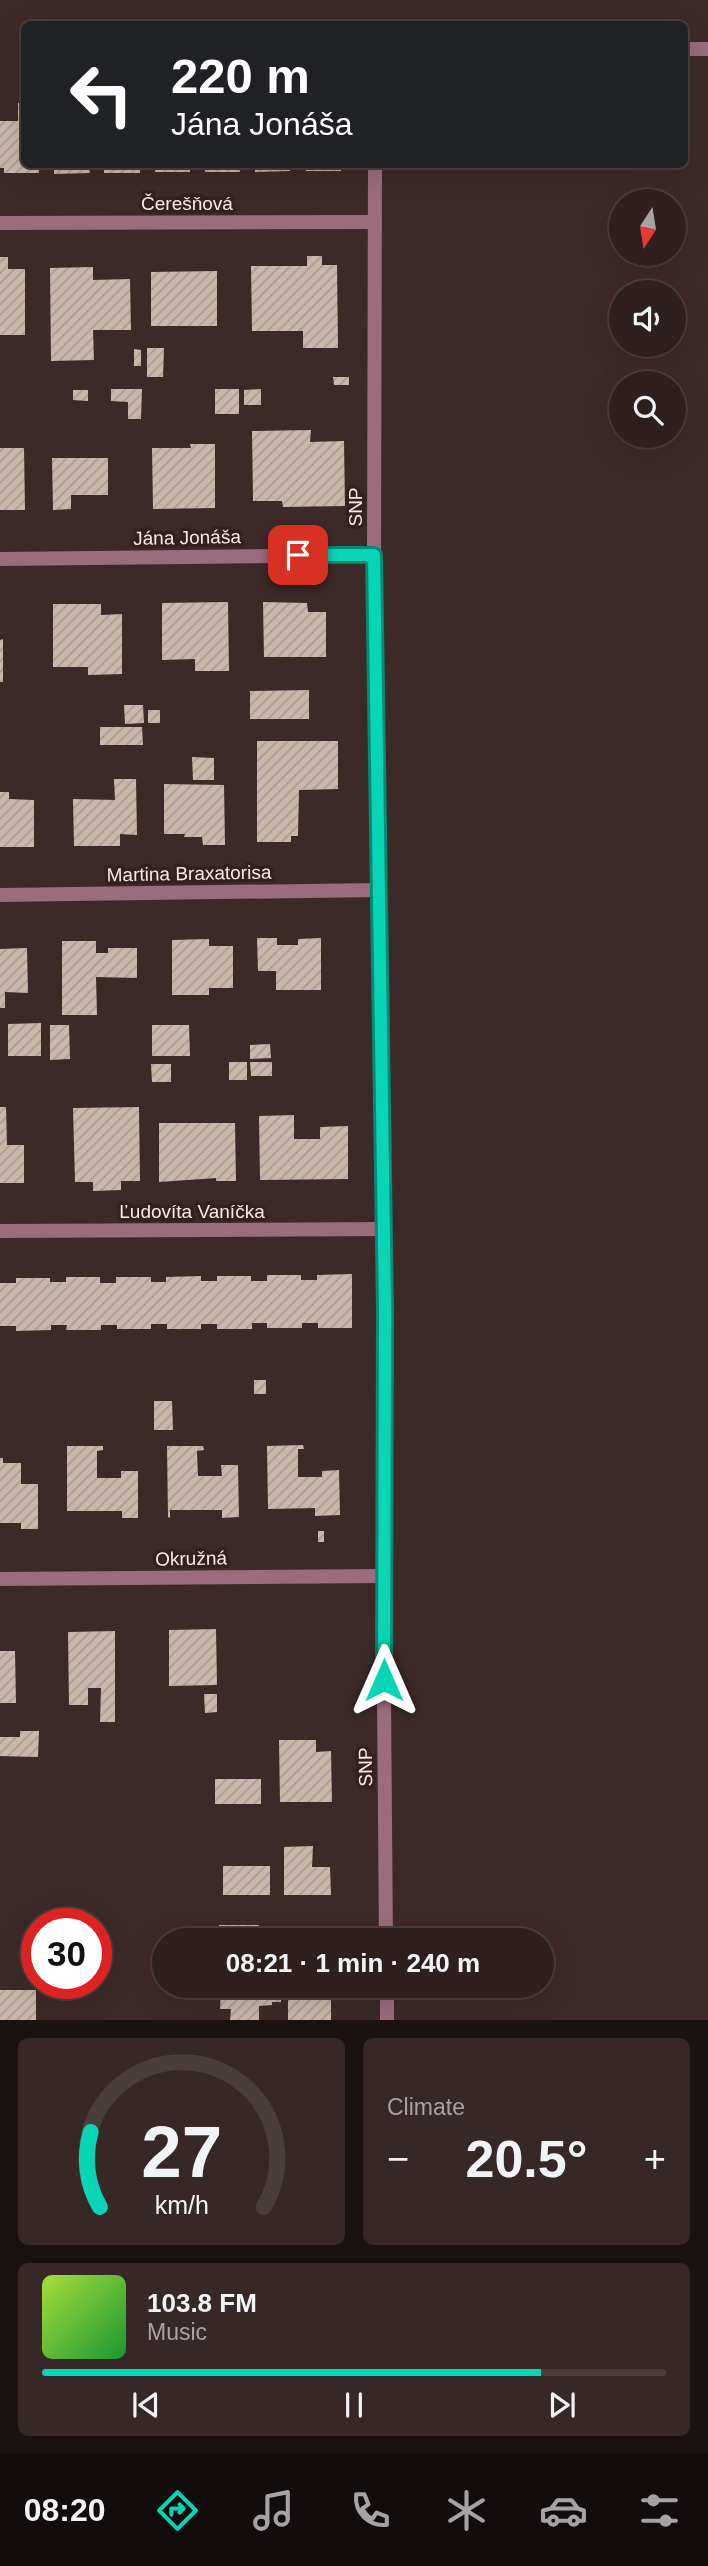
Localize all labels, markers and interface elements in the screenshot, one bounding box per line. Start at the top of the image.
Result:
icon: left [56,49,147,140]
text: 220 m [171,49,310,103]
text: Jána Jonáša [171,106,352,142]
north arrow [609,189,686,266]
map controls [609,189,686,448]
street label: Čerešňová [141,193,233,214]
button: sound [609,280,686,357]
button: search [609,371,686,448]
street label: SNP [345,487,366,527]
pin [268,525,328,585]
street label: Jána Jonáša [133,526,241,549]
icon: arrive [279,536,317,574]
street label: Martina Braxatorisa [106,862,272,885]
street label: Ľudovíta Vaníčka [119,1201,265,1222]
street label: Okružná [155,1547,228,1570]
position arrow [347,1643,421,1717]
street label: SNP [355,1747,376,1787]
speed limit sign: 30 [21,1908,112,1999]
text: 08:21 · 1 min · 240 m [226,1948,480,1978]
text: Climate [387,2094,465,2120]
text: 27 [141,2112,222,2193]
text: 20.5° [465,2130,588,2188]
text: − [387,2138,409,2180]
text: + [644,2138,666,2180]
text: km/h [154,2191,209,2219]
text: 103.8 FM [147,2288,257,2318]
text: Music [147,2319,207,2345]
icon: previous [127,2386,165,2424]
icon: pause [335,2386,373,2424]
icon: next [543,2386,581,2424]
icon: directions [153,2486,202,2535]
icon: music [249,2486,298,2535]
icon: phone [346,2486,395,2535]
icon: climate [442,2486,491,2535]
icon: car [539,2486,588,2535]
icon: filters [635,2486,684,2535]
text: 08:20 [24,2492,106,2528]

